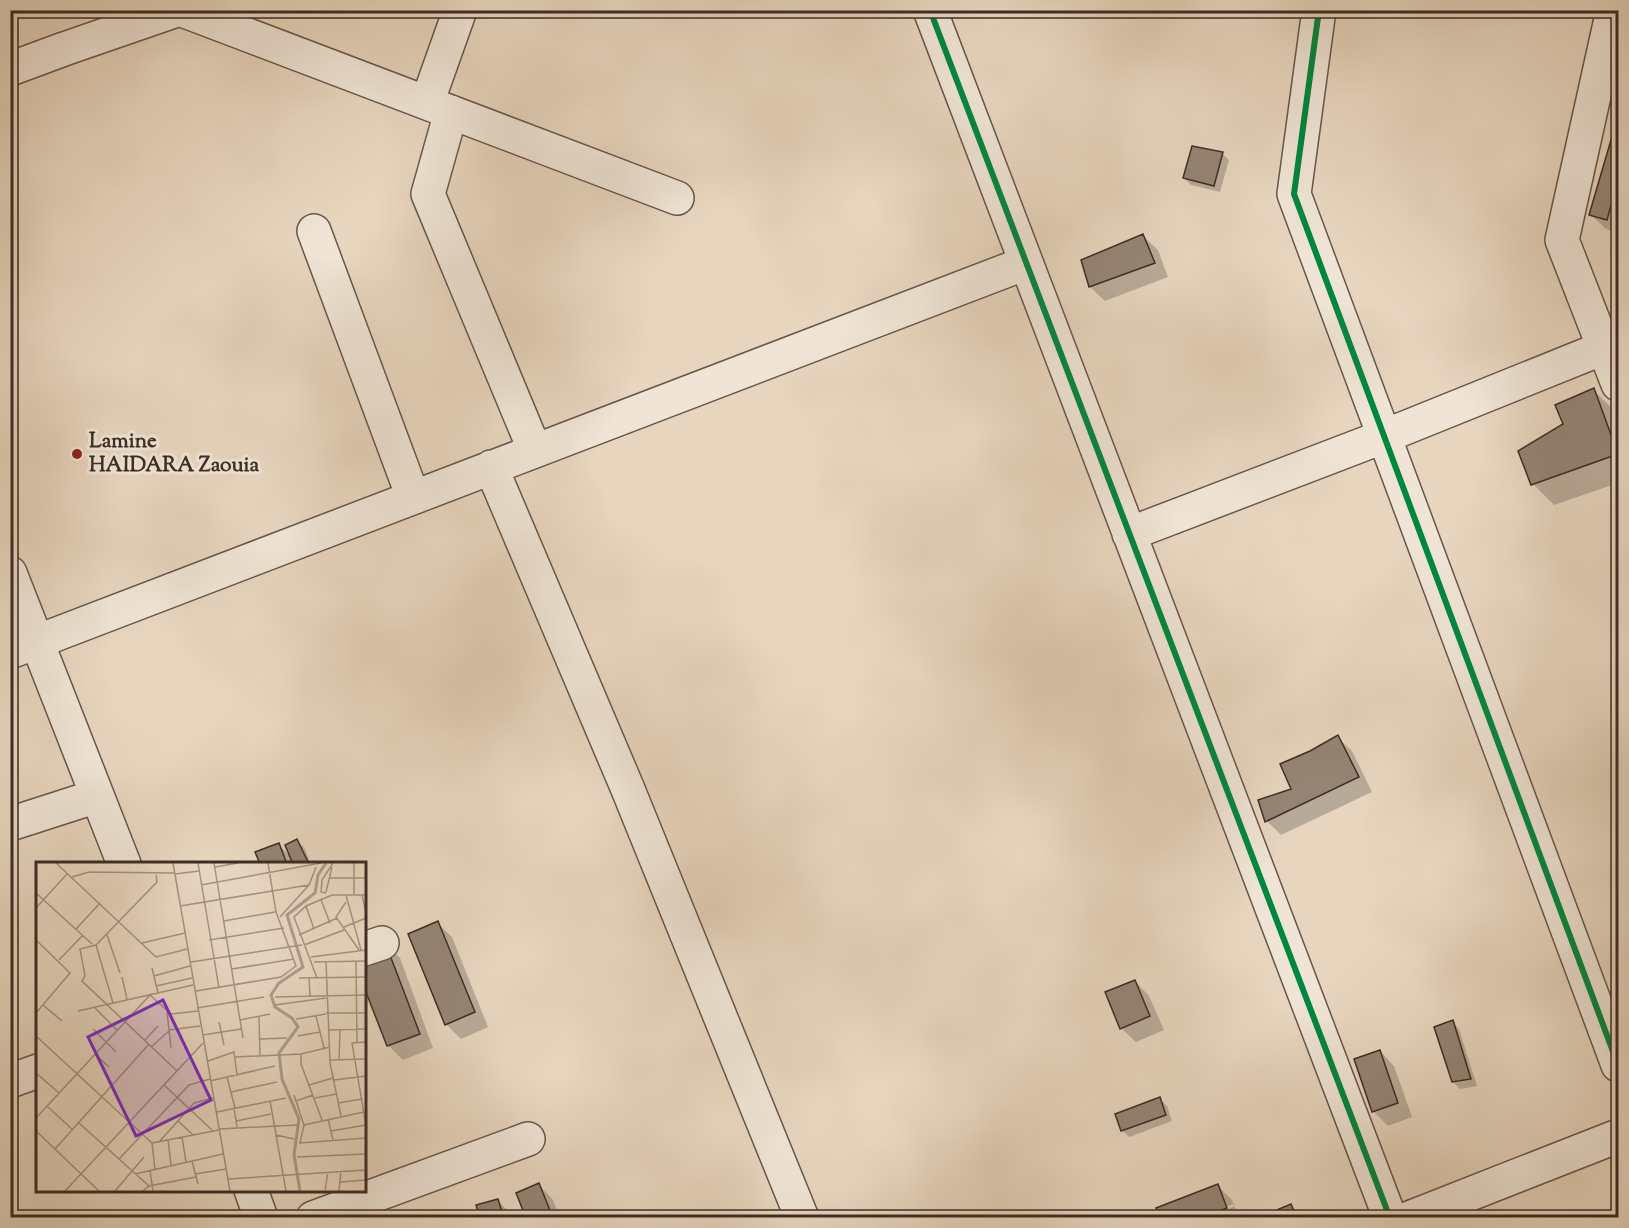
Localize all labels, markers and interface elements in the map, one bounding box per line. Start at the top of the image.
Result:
place label: Lamine HAIDARA Zaouia [89,427,260,481]
marker: Lamine HAIDARA Zaouia [70,447,84,461]
inset map [36,862,366,1192]

